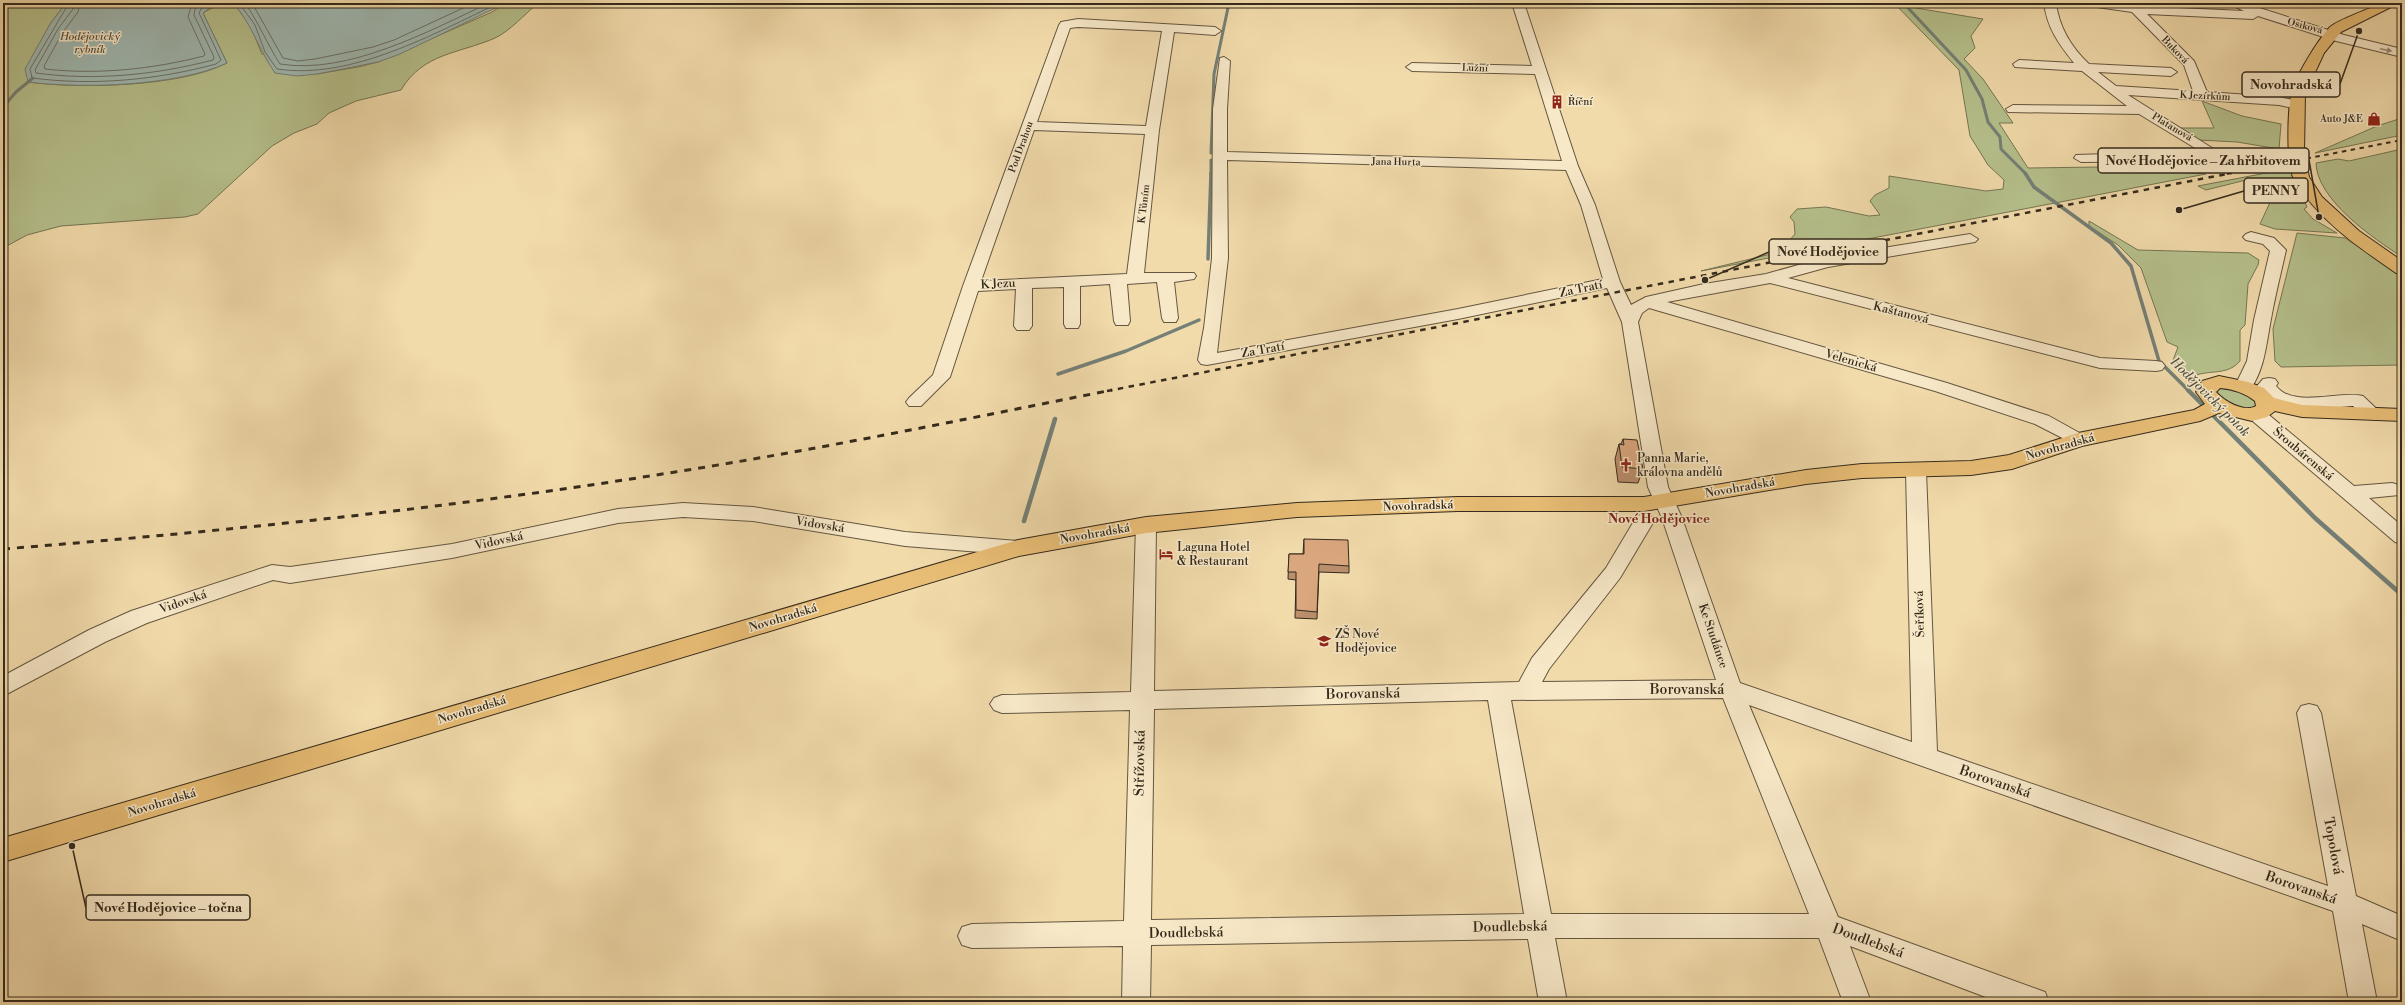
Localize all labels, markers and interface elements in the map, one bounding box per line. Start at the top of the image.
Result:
street label: Osiková [2286,16,2325,37]
water label: Hodějovický rybník [59,30,120,57]
street label: Buková [2158,33,2192,67]
one-way arrow [2380,47,2392,53]
street label: Lužní [1462,62,1489,74]
callout: Novohradská [2242,72,2340,97]
text: Novohradská [2250,77,2333,93]
street label: K Jezírkům [2179,89,2231,103]
building icon: Říční [1549,94,1565,110]
place label: Říční [1568,94,1593,108]
street label: Platanová [2150,110,2195,144]
shop icon: Auto J&E [2366,111,2382,127]
place label: Auto J&E [2319,113,2363,125]
street label: Pod Drahou [1006,119,1036,174]
callout: Nové Hodějovice – Za hřbitovem [2098,148,2309,173]
text: Nové Hodějovice – Za hřbitovem [2105,153,2301,169]
street label: Jana Hurta [1370,156,1422,168]
callout: PENNY [2244,178,2308,203]
text: PENNY [2252,183,2300,199]
street label: K Tůním [1136,184,1152,224]
callout: Nové Hodějovice [1769,239,1887,264]
text: Nové Hodějovice [1777,244,1879,260]
street label: K Jezu [980,276,1016,292]
street label: Za Tratí [1558,277,1605,301]
street label: Kaštanová [1872,299,1931,327]
street label: Za Tratí [1240,339,1287,361]
street label: Velenická [1822,346,1879,376]
water label: Hodějovický potok [2166,353,2253,440]
street label: Šroubárenská [2270,423,2338,484]
street label: Novohradská [2024,430,2097,464]
place label: Panna Marie, královna andělů [1637,451,1723,480]
church icon: Panna Marie, královna andělů [1618,457,1634,473]
street label: Novohradská [1704,474,1777,502]
street label: Novohradská [1382,497,1455,515]
district label: Nové Hodějovice [1608,511,1710,527]
street label: Vidovská [794,514,846,536]
street label: Novohradská [1059,520,1132,548]
street label: Vidovská [472,528,525,554]
place label: Laguna Hotel & Restaurant [1177,540,1250,569]
hotel icon: Laguna Hotel & Restaurant [1158,546,1174,562]
street label: Vidovská [156,587,210,617]
street label: Šeříková [1910,589,1928,638]
street label: Novohradská [747,600,820,636]
street label: Ke Studánce [1695,602,1731,670]
place label: ZŠ Nové Hodějovice [1335,625,1397,656]
school or university icon: ZŠ Nové Hodějovice [1316,633,1332,649]
street label: Borovanská [1649,681,1725,699]
street label: Borovanská [1325,684,1401,704]
street label: Novohradská [436,692,509,728]
street label: Střížovská [1130,729,1150,796]
street label: Borovanská [1956,761,2034,803]
street label: Novohradská [126,785,199,821]
street label: Topolová [2319,816,2347,877]
street label: Borovanská [2262,867,2340,909]
callout: Nové Hodějovice – točna [86,895,250,920]
text: Nové Hodějovice – točna [94,900,243,916]
street label: Doudlebská [1472,917,1548,937]
street label: Doudlebská [1830,920,1907,963]
street label: Doudlebská [1148,923,1224,943]

